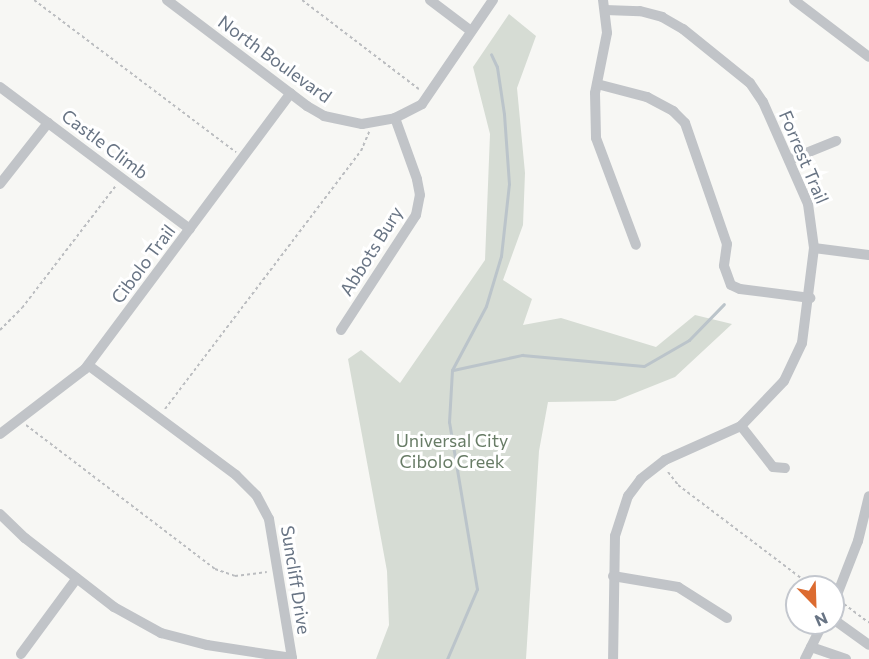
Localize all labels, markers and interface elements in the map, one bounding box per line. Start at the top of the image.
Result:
street label: North Boulevard [214,11,336,107]
street label: Castle Climb [58,104,152,184]
street label: Forrest Trail [775,107,833,207]
street label: Abbots Bury [335,202,407,300]
street label: Cibolo Trail [106,220,180,308]
park label: Universal City Cibolo Creek [396,430,508,472]
street label: Suncliff Drive [277,524,315,636]
north arrow [785,575,845,635]
text: N [812,609,831,631]

